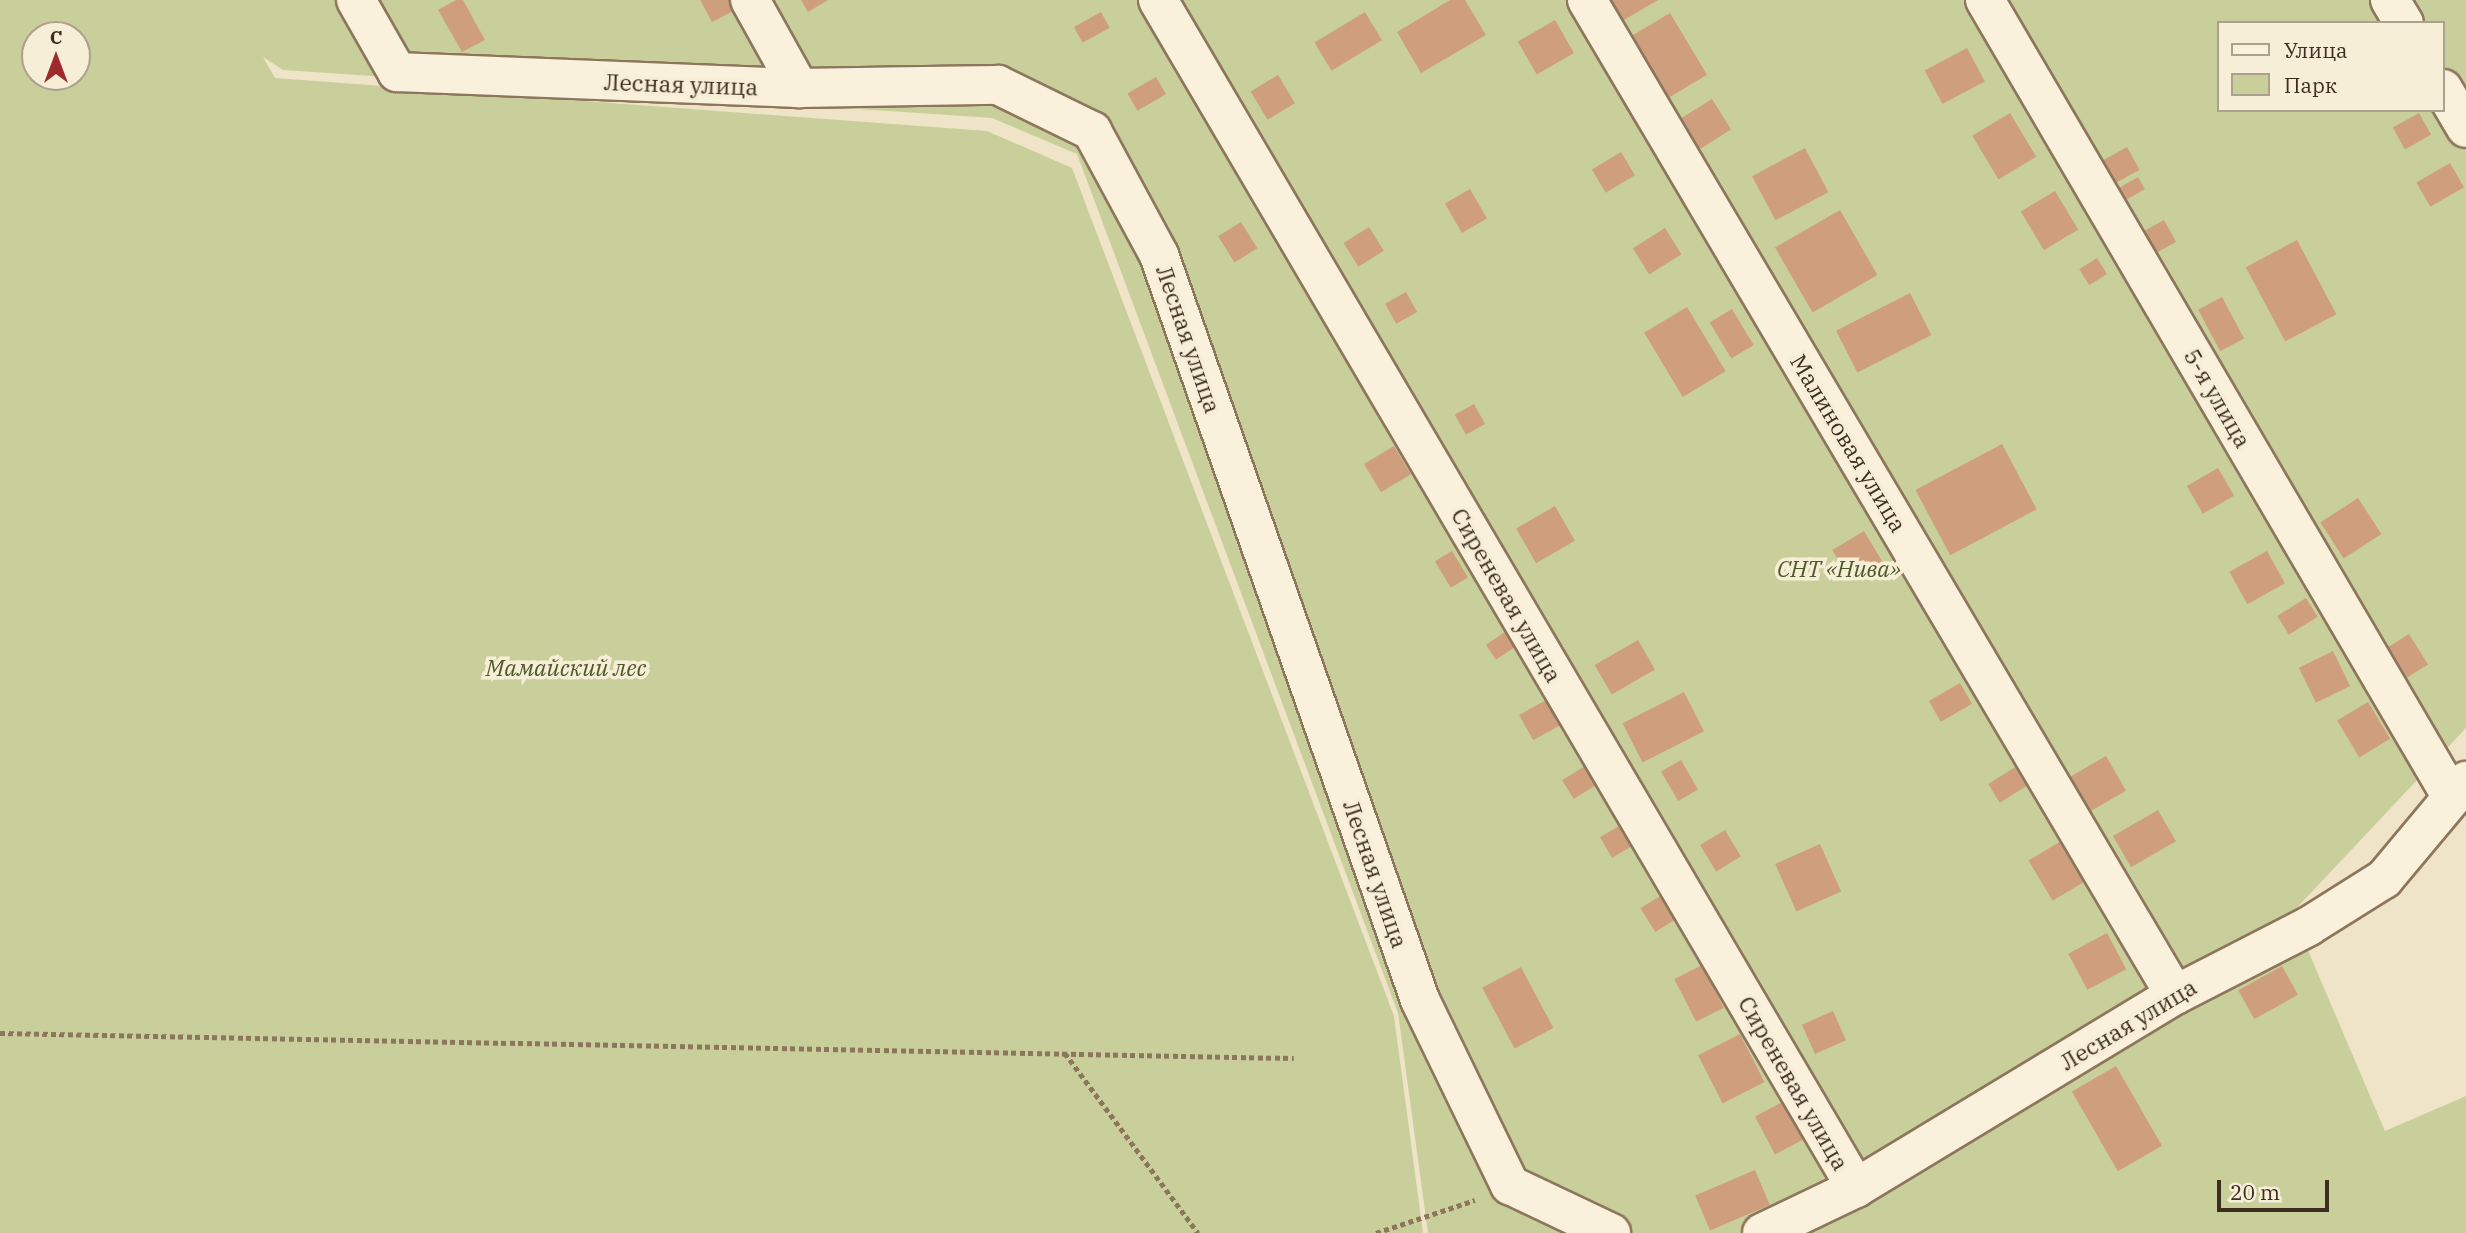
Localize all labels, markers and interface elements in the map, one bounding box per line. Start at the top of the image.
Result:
north arrow [21,21,91,91]
legend [2218,21,2445,112]
text: С [50,25,62,49]
text: Улица [2284,36,2348,64]
street label: Лесная улица [603,68,759,100]
text: Парк [2284,71,2337,99]
street label: Лесная улица [1151,262,1227,416]
street label: 5-я улица [2179,344,2257,452]
street label: Малиновая улица [1785,349,1913,537]
street label: Сиреневая улица [1446,503,1568,687]
park label: СНТ «Нива» [1777,554,1901,582]
park label: Мамайский лес [486,653,646,681]
street label: Лесная улица [1338,797,1414,951]
street label: Лесная улица [2055,972,2201,1076]
street label: Сиреневая улица [1733,991,1855,1175]
scale bar [2221,1166,2333,1210]
text: 20 m [2230,1178,2280,1206]

